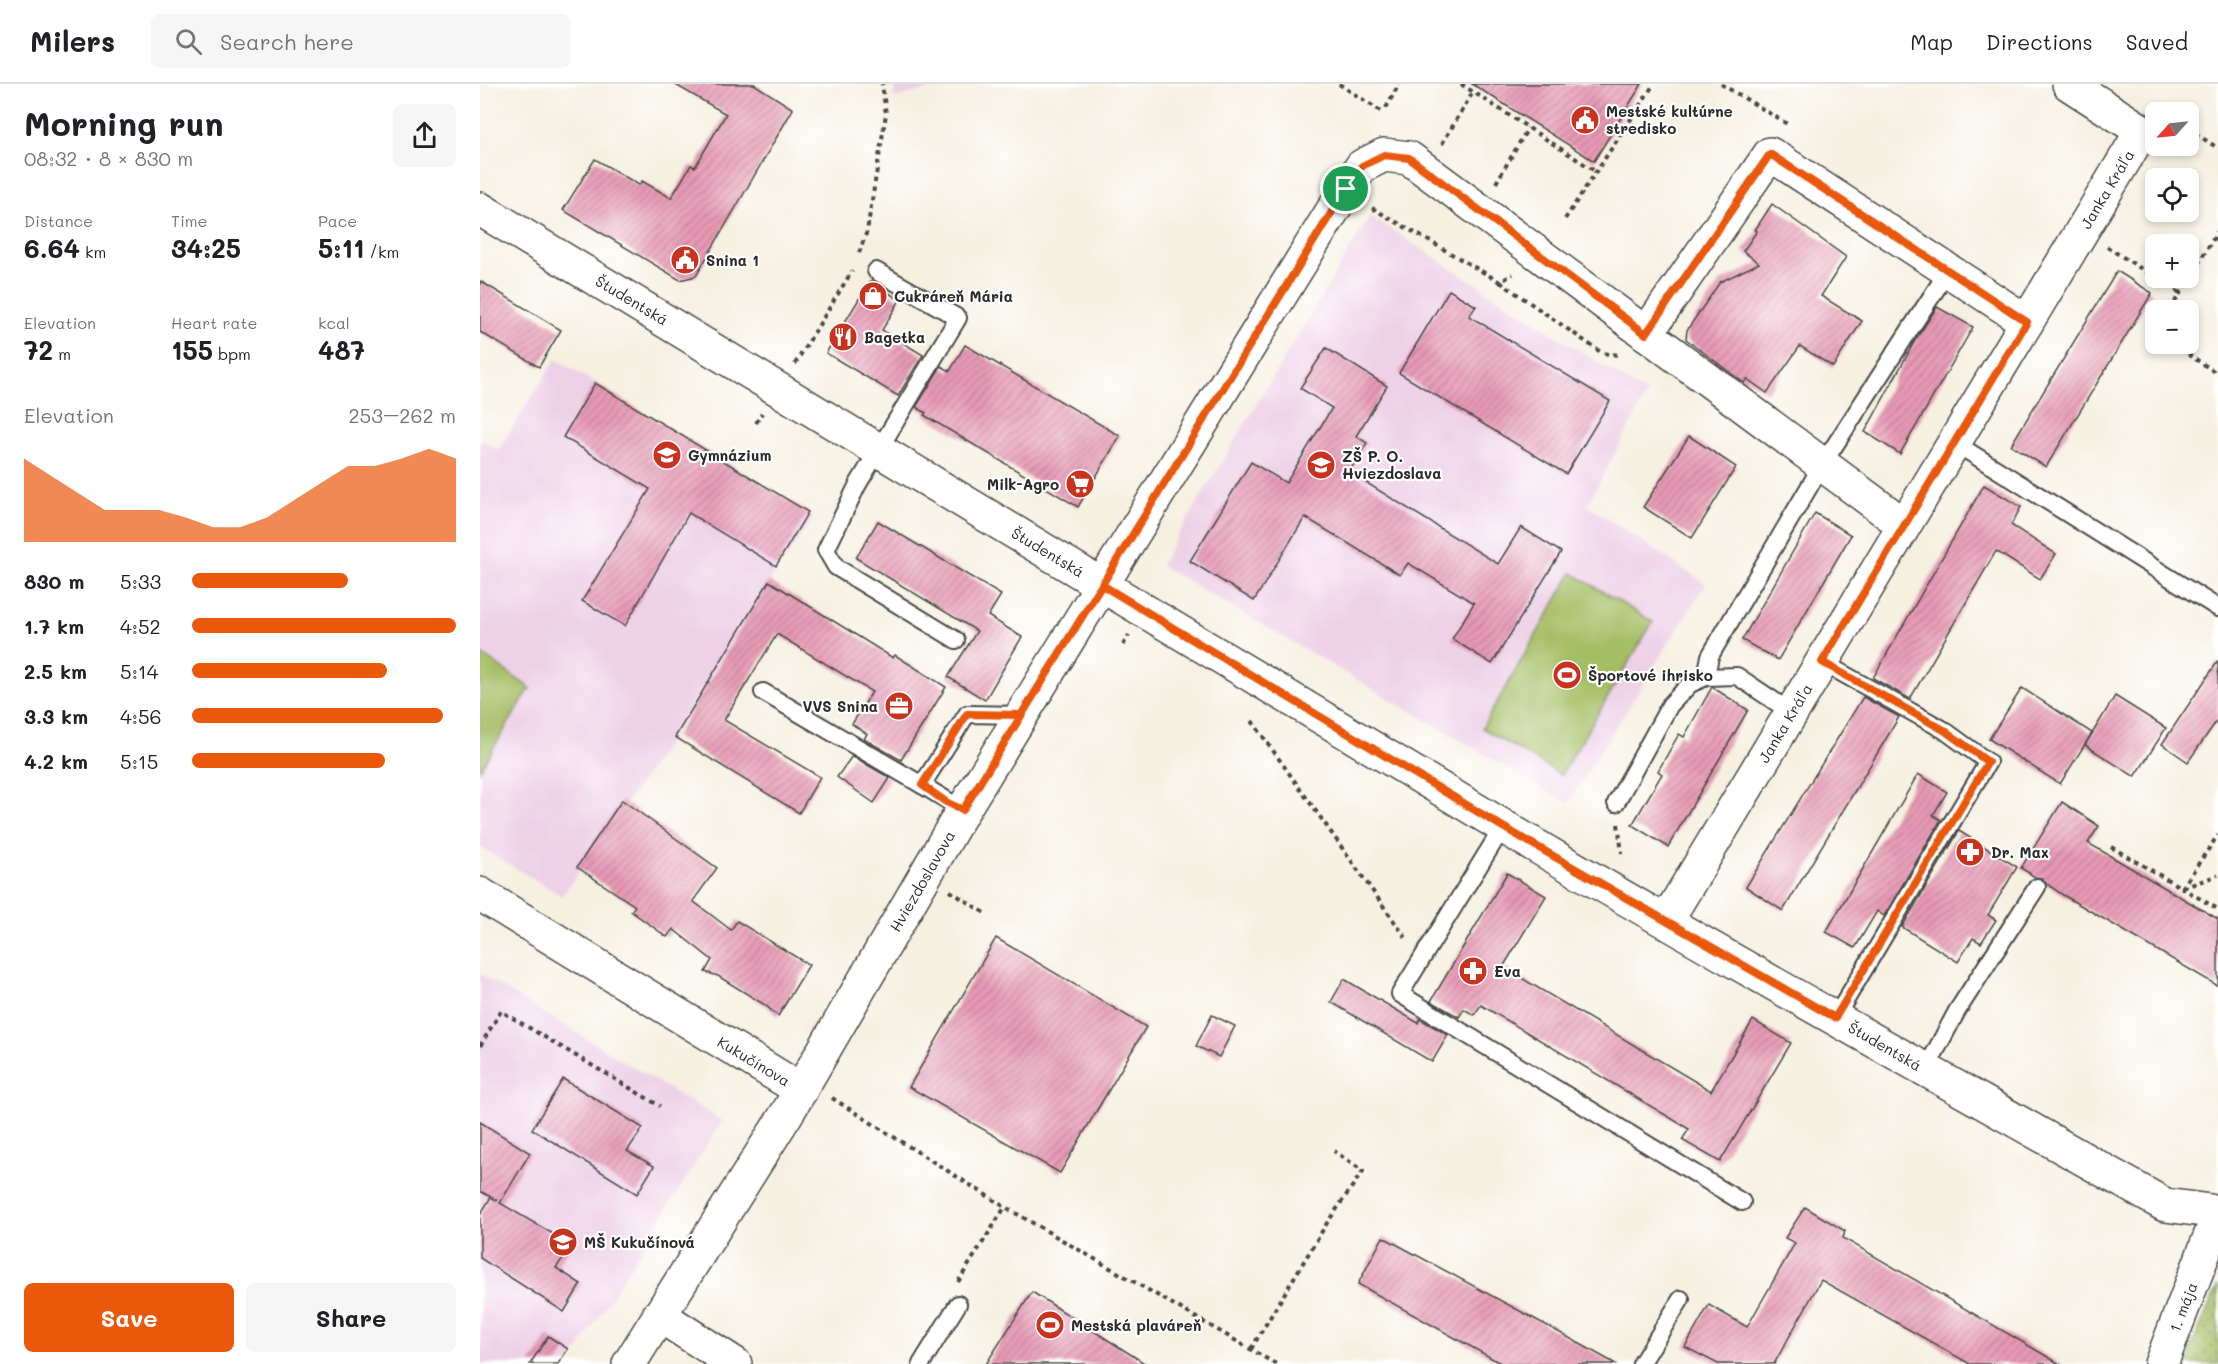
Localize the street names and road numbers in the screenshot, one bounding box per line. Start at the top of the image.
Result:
street label: Janka Kráľa [2076,146,2138,232]
street label: Študentská [592,270,672,330]
street label: Študentská [1008,522,1088,582]
street label: Janka Kráľa [1754,680,1816,766]
street label: Hviezdoslavova [885,827,959,935]
street label: Študentská [1845,1017,1925,1075]
street label: Kukučínova [714,1031,794,1091]
street label: 1. mája [2164,1279,2202,1335]

